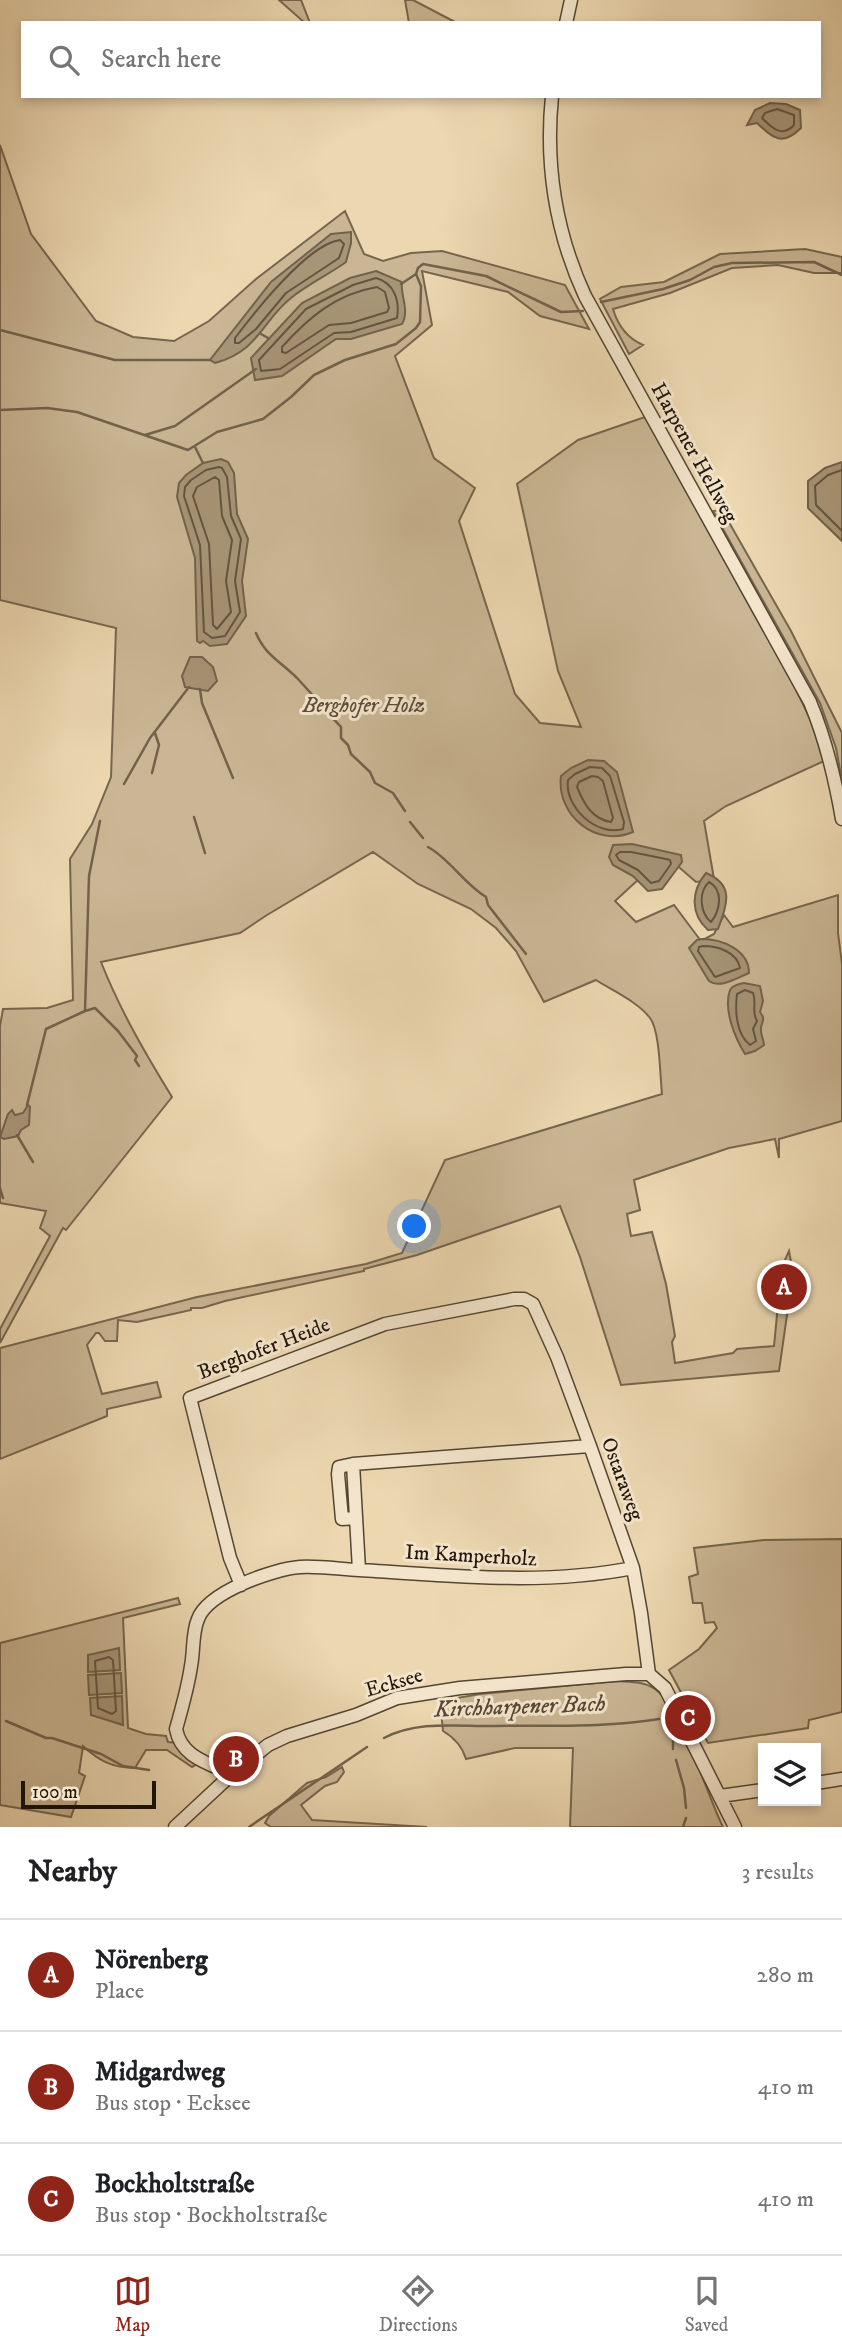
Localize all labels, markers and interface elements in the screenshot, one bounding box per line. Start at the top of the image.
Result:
search box [21,21,821,98]
icon: search [45,41,83,79]
text: Search here [101,43,221,76]
street label: Harpener Hellweg [645,378,744,528]
park label: Berghofer Holz [302,693,425,719]
your location [397,1209,431,1243]
pin: A [761,1261,807,1313]
street label: Berghofer Heide [194,1312,334,1386]
street label: Ostaraweg [595,1434,649,1525]
street label: Im Kamperholz [404,1540,538,1572]
street label: Ecksee [362,1662,426,1704]
water label: Kirchharpener Bach [433,1690,606,1725]
pin: C [665,1692,711,1744]
pin: B [213,1733,259,1785]
map controls [758,1743,821,1806]
button: layers [758,1743,821,1806]
scale bar [21,1778,156,1810]
text: 100 m [32,1781,78,1804]
text: Nearby [28,1854,117,1891]
text: 3 results [742,1858,814,1887]
text: Nörenberg [95,1944,208,1977]
text: A [44,1961,58,1990]
text: 280 m [757,1961,814,1990]
text: Place [95,1977,144,2006]
text: Midgardweg [95,2056,225,2089]
text: B [44,2073,58,2102]
text: 410 m [758,2073,814,2102]
text: Bus stop · Ecksee [95,2089,251,2118]
text: Bockholtstraße [95,2168,255,2201]
text: C [43,2185,59,2214]
text: 410 m [758,2185,814,2214]
text: Bus stop · Bockholtstraße [95,2201,328,2230]
tab: Map [114,2272,152,2337]
tab: Directions [379,2272,458,2337]
tab: Saved [685,2272,728,2337]

